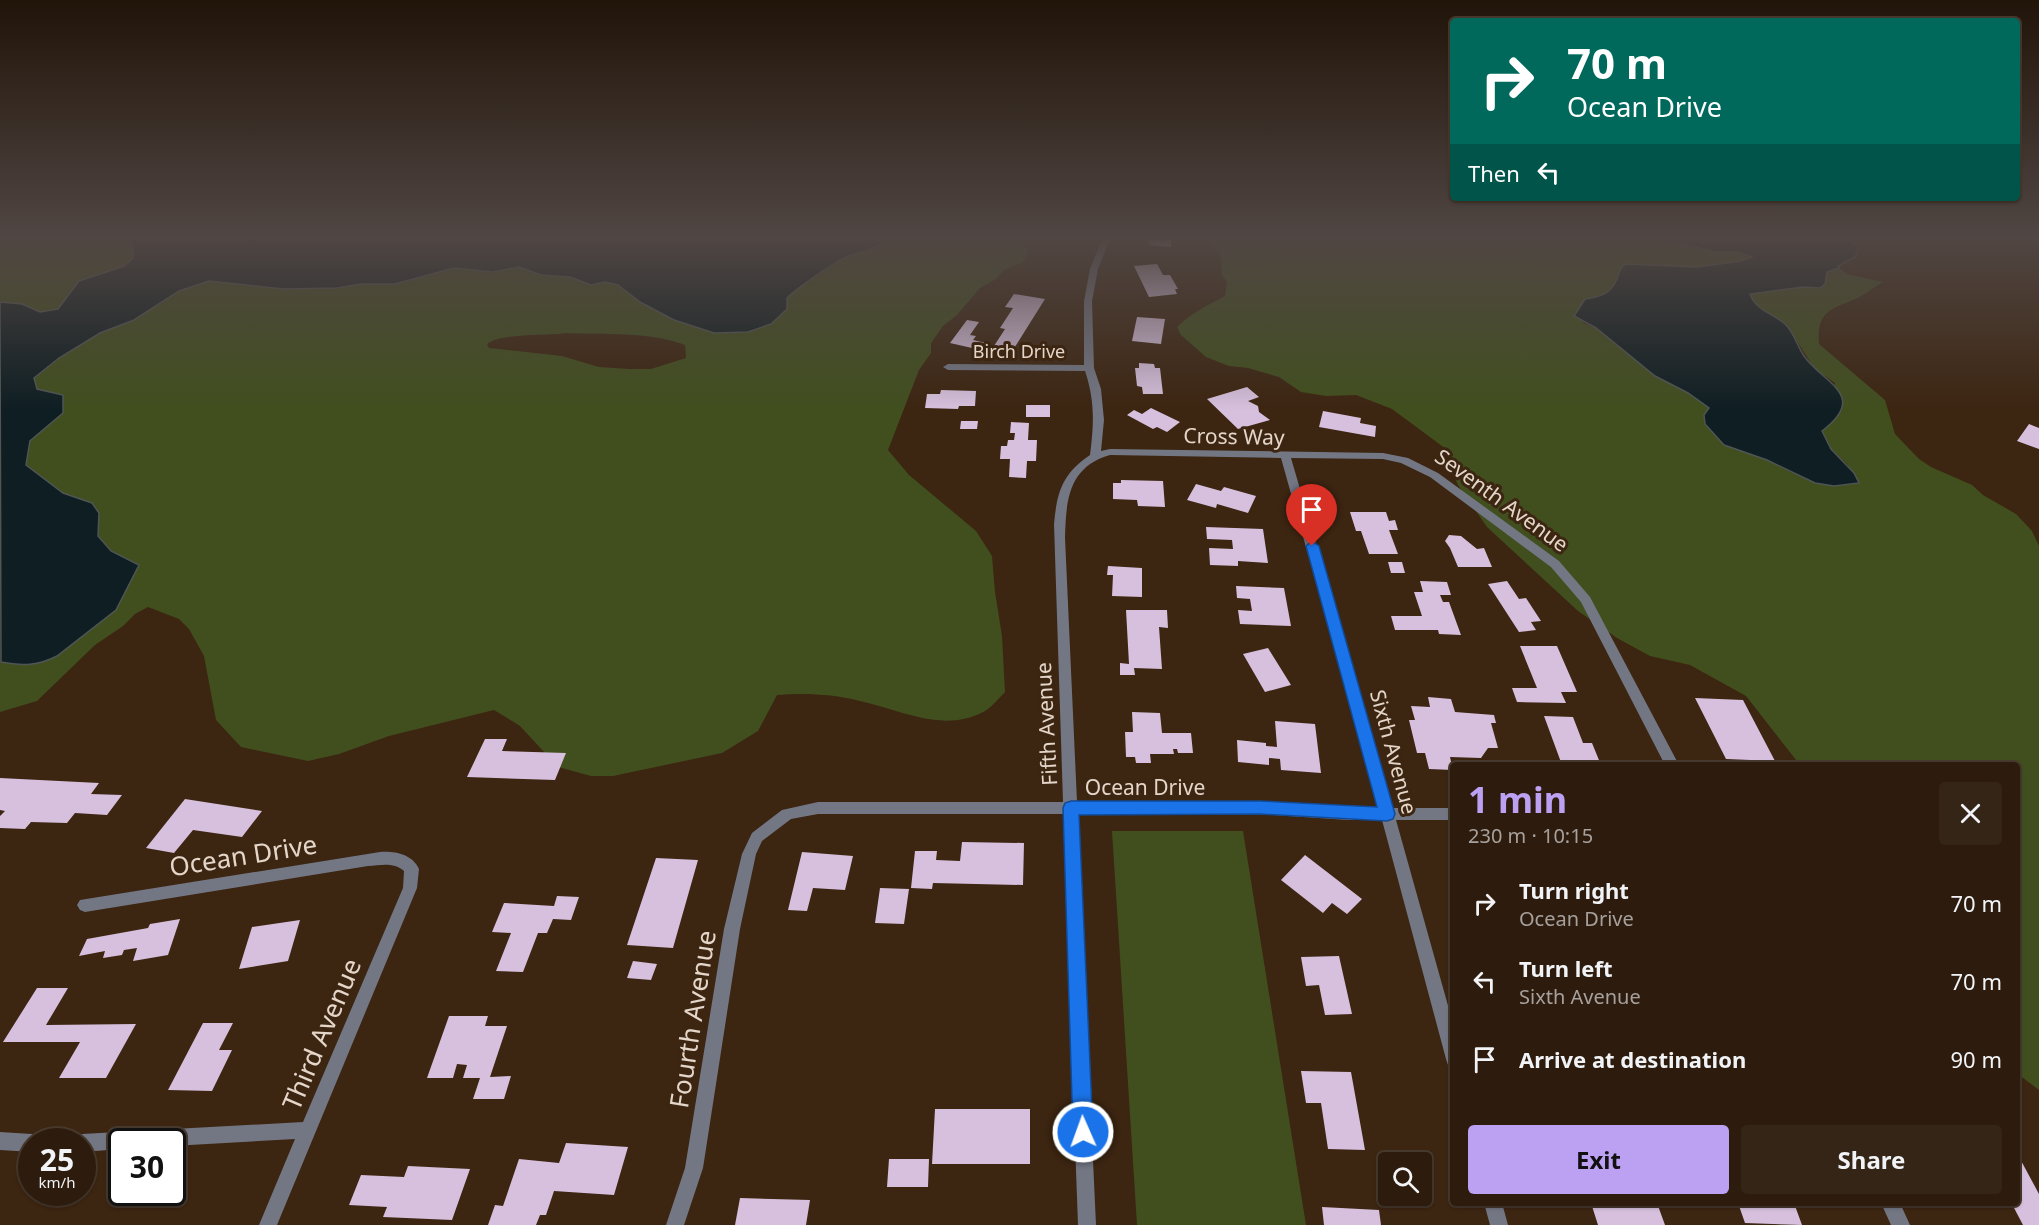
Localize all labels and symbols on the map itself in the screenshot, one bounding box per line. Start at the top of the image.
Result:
street label: Birch Drive [973,339,1065,363]
street label: Cross Way [1183,421,1285,451]
street label: Seventh Avenue [1430,442,1574,558]
pin [1286,484,1337,546]
street label: Fifth Avenue [1029,662,1063,786]
street label: Sixth Avenue [1364,687,1424,817]
street label: Ocean Drive [1085,773,1205,801]
street label: Ocean Drive [167,826,319,884]
street label: Fourth Avenue [660,928,724,1110]
street label: Third Avenue [273,953,369,1115]
position arrow [1051,1100,1115,1164]
speed limit sign: 30 [108,1128,186,1206]

